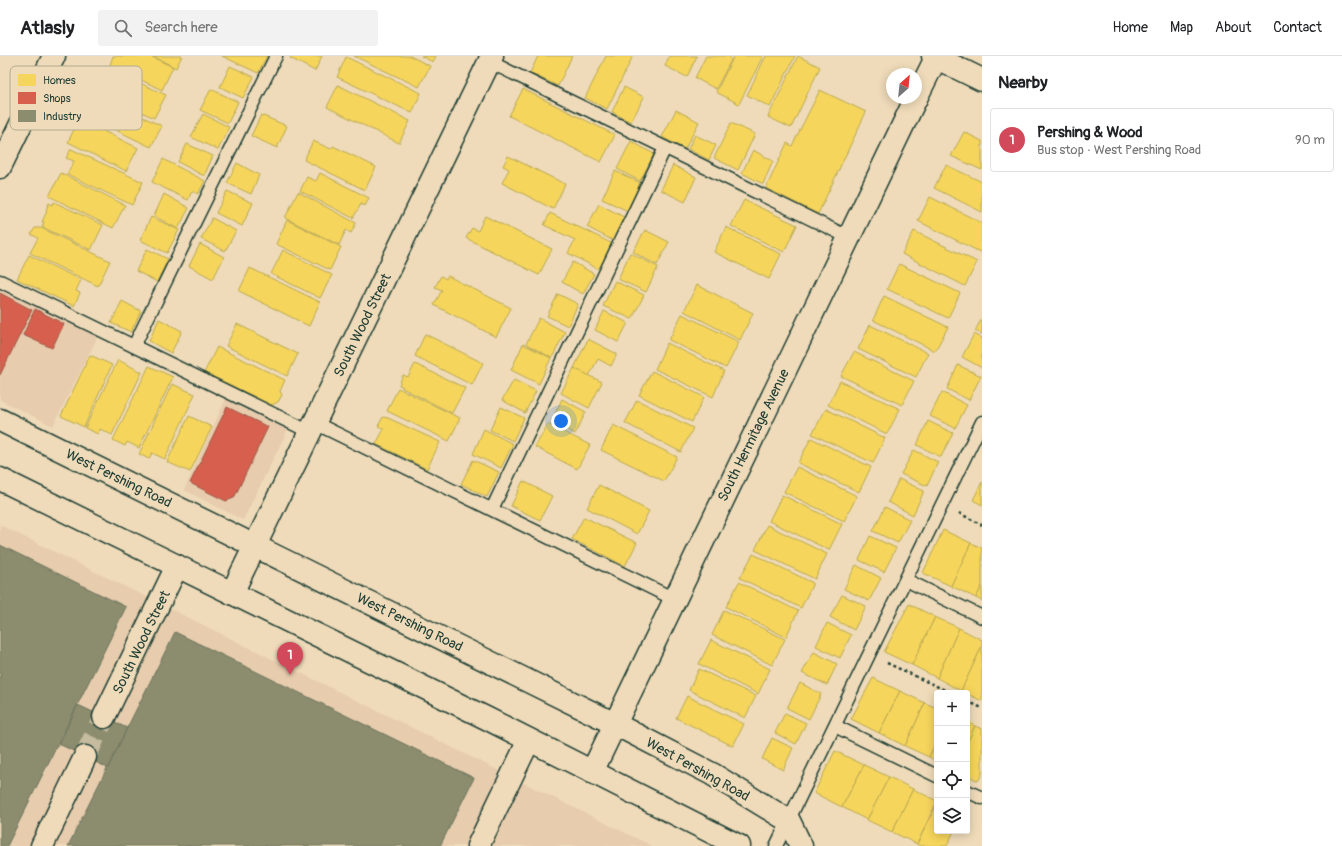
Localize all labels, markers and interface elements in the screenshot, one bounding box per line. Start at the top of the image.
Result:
search box [98,10,378,46]
text: Atlasly [20,16,74,40]
icon: search [112,17,134,39]
text: Search here [144,18,218,37]
text: Home [1113,19,1148,36]
text: Map [1170,19,1193,36]
text: About [1215,19,1251,36]
text: Contact [1273,19,1322,36]
legend [10,66,142,130]
north arrow [886,68,922,104]
text: Nearby [998,72,1047,93]
text: Homes [43,74,76,87]
text: Shops [43,92,71,105]
text: Industry [43,110,82,123]
text: Pershing & Wood [1037,123,1143,142]
text: 1 [1009,132,1015,148]
text: 90 m [1295,132,1325,148]
text: Bus stop · West Pershing Road [1037,142,1201,158]
street label: South Wood Street [330,270,395,380]
street label: South Hermitage Avenue [714,366,793,504]
your location [551,411,571,431]
street label: West Pershing Road [63,445,175,512]
street label: South Wood Street [109,587,174,697]
street label: West Pershing Road [354,589,466,656]
pin: 1 [277,642,303,675]
map controls [934,690,970,834]
button: + [934,690,970,726]
button: − [934,726,970,762]
street label: West Pershing Road [643,734,753,805]
button: locate [934,762,970,798]
button: layers [934,798,970,834]

